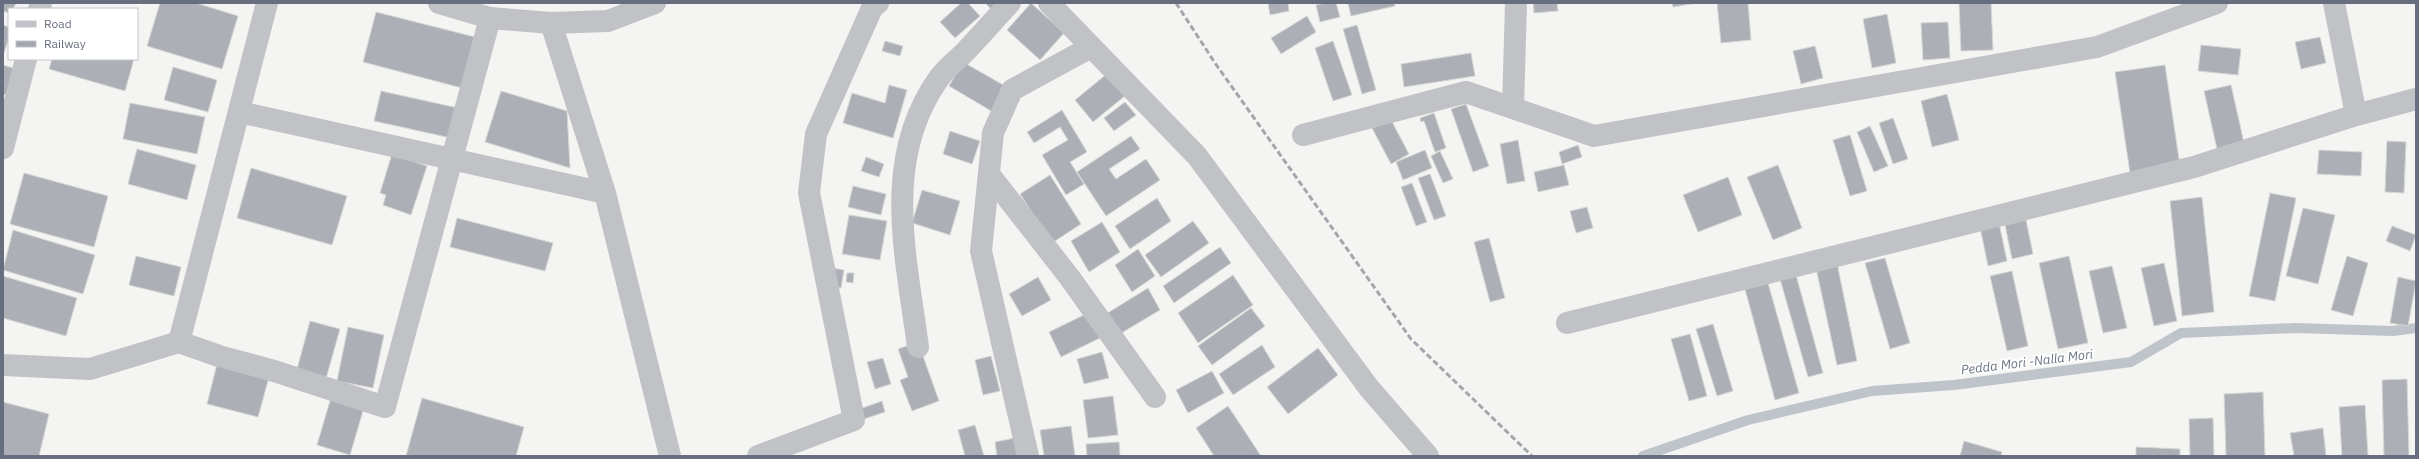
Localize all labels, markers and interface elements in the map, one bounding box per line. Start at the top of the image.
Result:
legend [8,8,138,60]
text: Road [44,16,72,31]
text: Railway [44,36,86,51]
water label: Pedda Mori -Nalla Mori [1960,345,2095,379]

